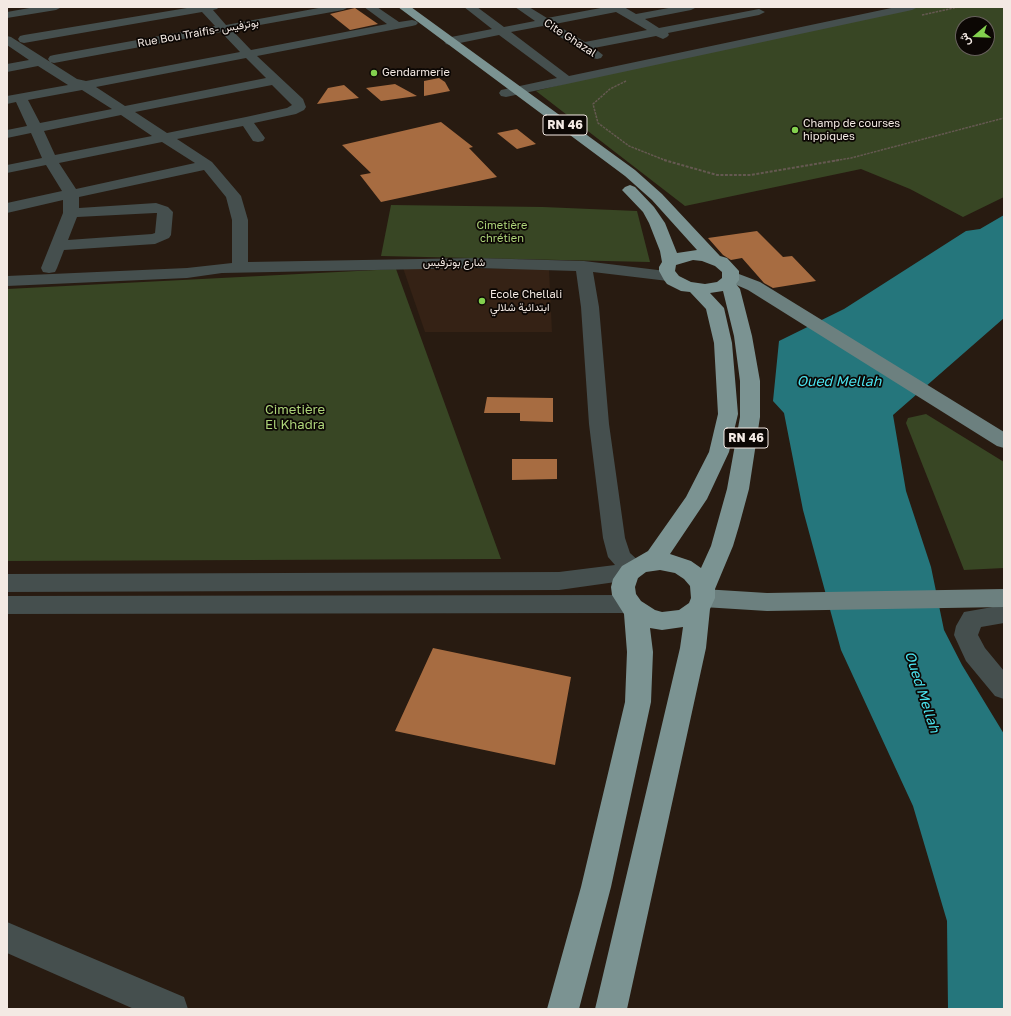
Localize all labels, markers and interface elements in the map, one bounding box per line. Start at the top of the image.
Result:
street label: Rue Bou Traifis- بوترفيس [136,16,260,50]
street label: Cite Ghazal [541,16,599,60]
north arrow [955,16,995,56]
text: ش [956,31,972,48]
place label: Gendarmerie [382,66,450,80]
marker: Gendarmerie [369,68,379,78]
road number: RN 46 [543,115,587,135]
place label: Champ de courses hippiques [803,117,900,143]
marker: Champ de courses hippiques [790,125,800,135]
park label: Cimetière chrétien [477,219,527,245]
street label: شارع بوترفيس [423,256,485,270]
place label: Ecole Chellali ابتدائية شلالي [490,288,562,314]
marker: Ecole Chellali ابتدائية شلالي [477,296,487,306]
water label: Oued Mellah [797,374,881,390]
park label: Cimetière El Khadra [265,402,325,433]
road number: RN 46 [724,428,768,448]
water label: Oued Mellah [901,649,943,735]

